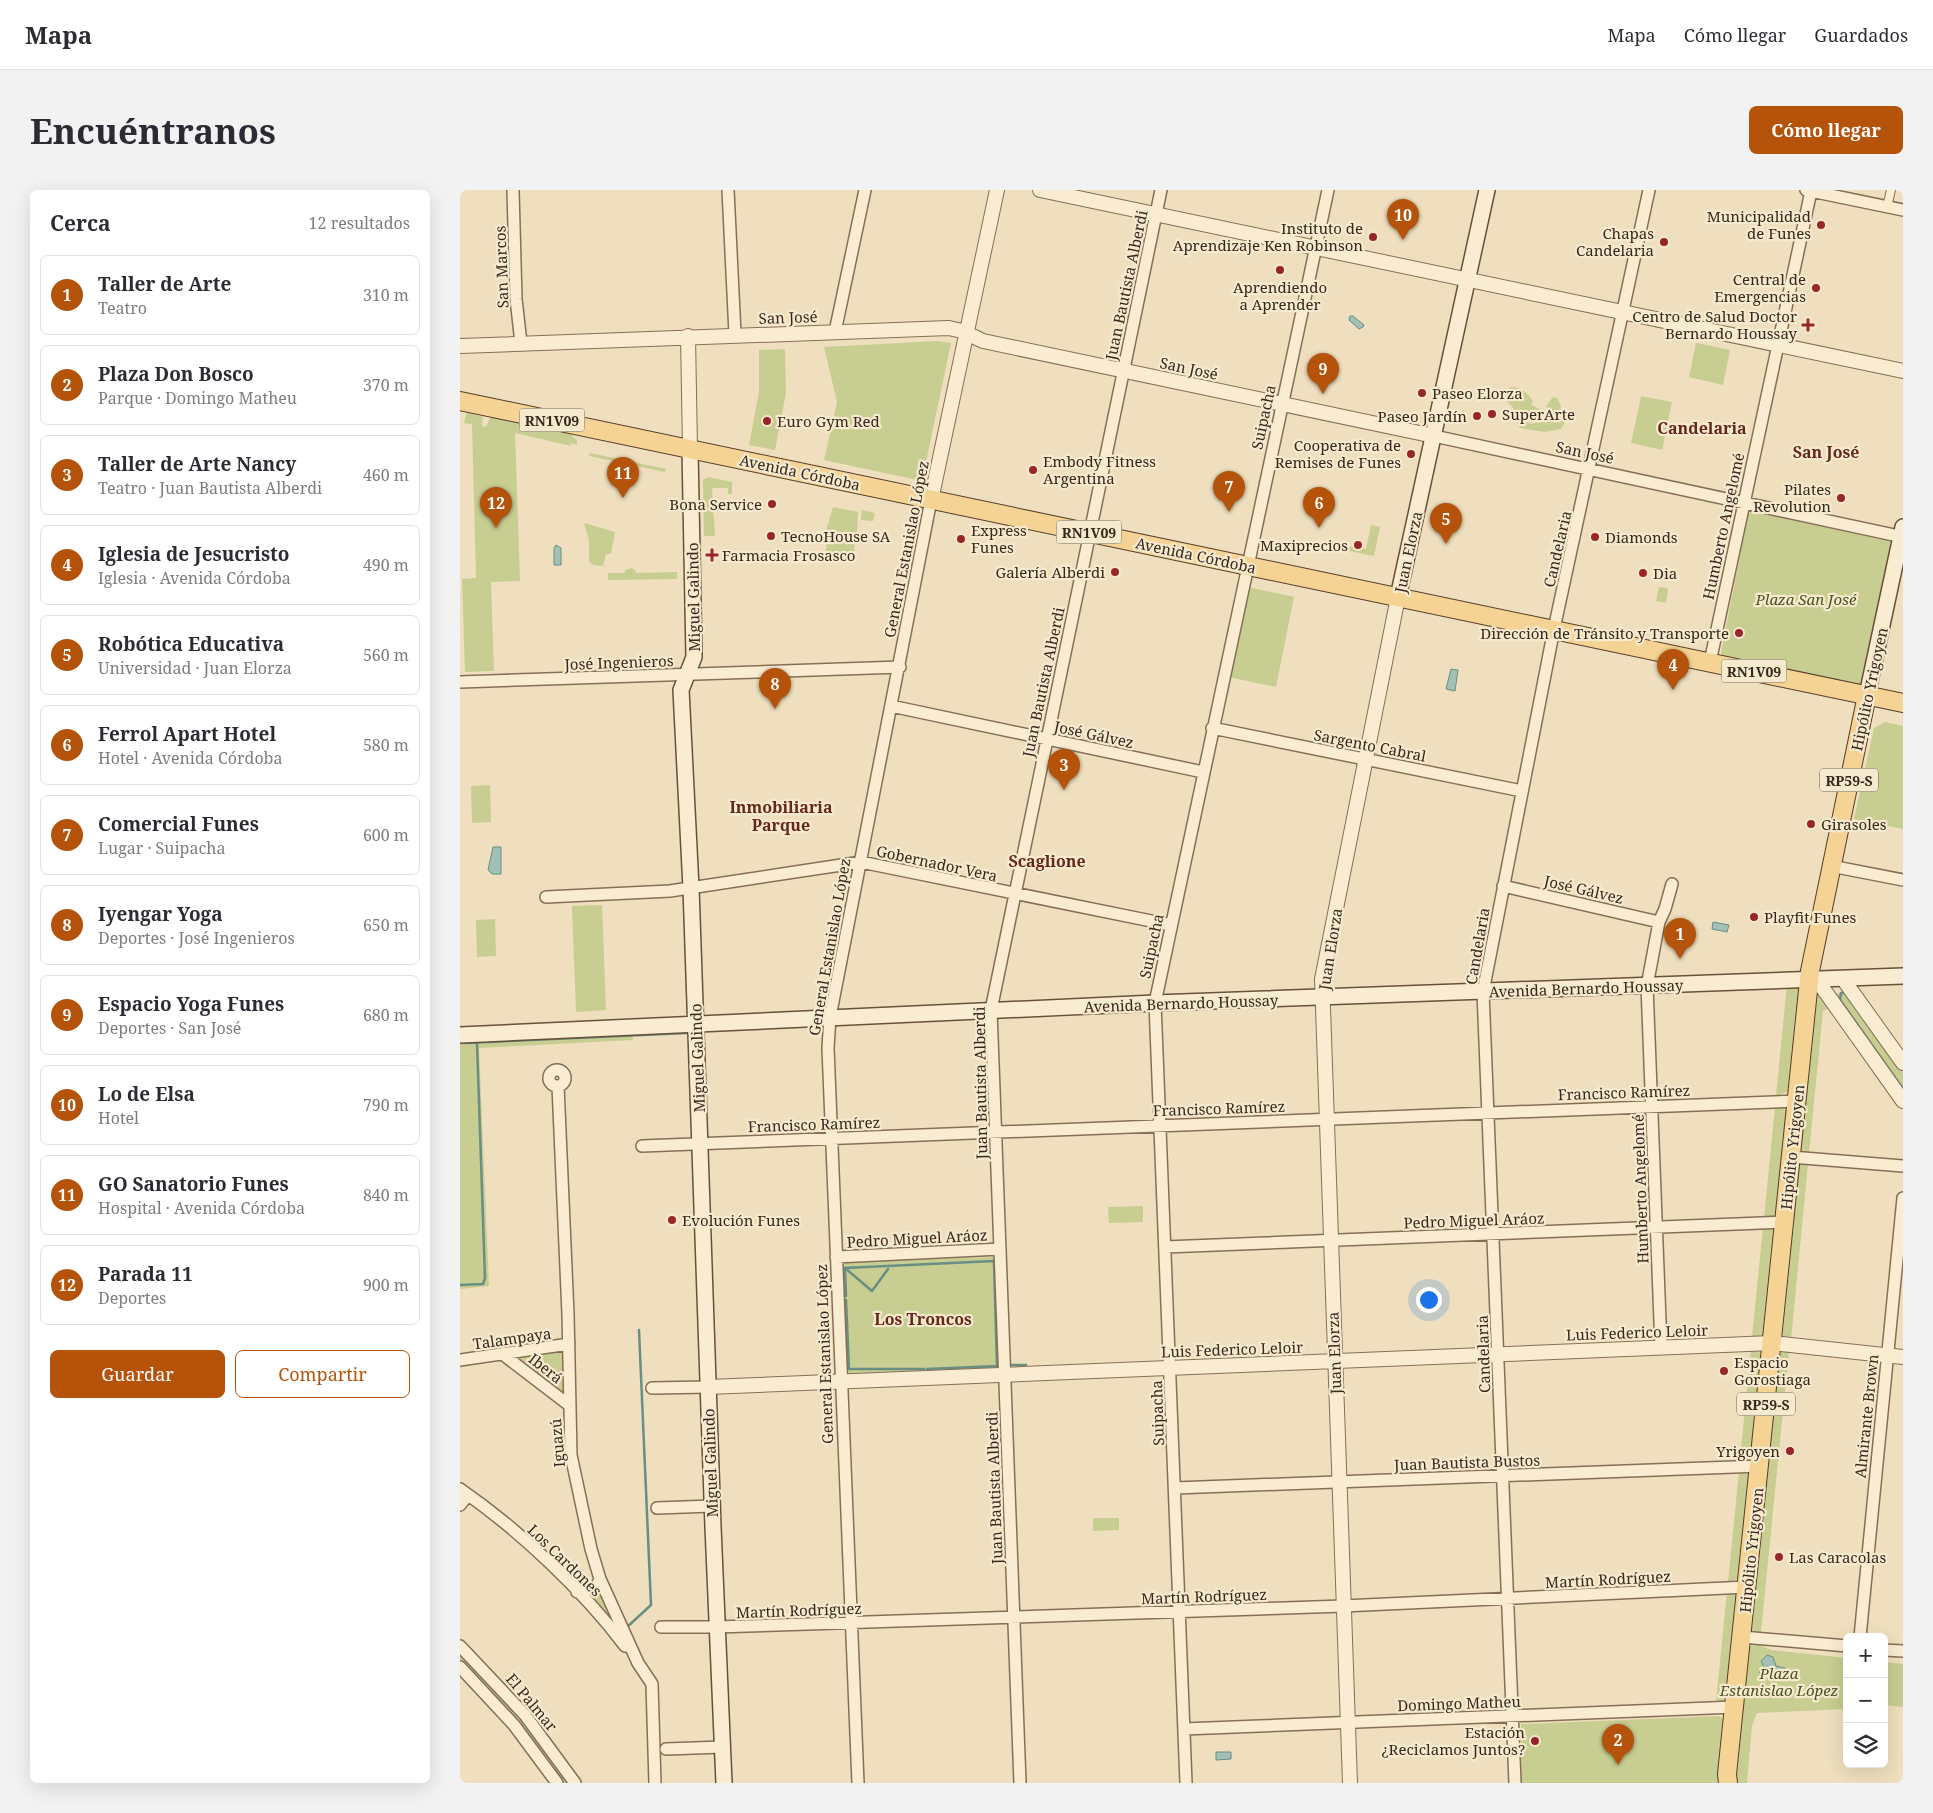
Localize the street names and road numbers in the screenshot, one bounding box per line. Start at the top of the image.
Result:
street label: Juan Bautista Alberdi [1100,208,1152,363]
street label: San Marcos [490,225,512,309]
street label: San José [758,306,818,328]
street label: San José [1158,352,1220,384]
street label: Suipacha [1246,383,1280,451]
road number: RN1V09 [519,408,584,432]
street label: San José [1554,436,1616,468]
street label: Avenida Córdoba [738,449,862,495]
street label: Humberto Angelomé [1698,451,1748,601]
street label: General Estanislao López [879,459,933,639]
street label: Juan Elorza [1389,509,1426,596]
street label: Candelaria [1538,509,1576,589]
road number: RN1V09 [1056,521,1122,544]
street label: Avenida Córdoba [1134,532,1258,578]
street label: Miguel Galindo [682,542,704,652]
street label: Juan Bautista Alberdi [1017,605,1069,760]
street label: Hipólito Yrigoyen [1846,625,1892,753]
street label: José Ingenieros [563,650,674,674]
road number: RN1V09 [1722,660,1786,682]
street label: José Gálvez [1051,716,1136,752]
street label: Sargento Cabral [1312,724,1428,766]
road number: RP59-S [1820,768,1878,792]
street label: Gobernador Vera [875,840,999,886]
street label: General Estanislao López [804,857,854,1037]
street label: José Gálvez [1541,870,1626,908]
street label: Candelaria [1460,906,1494,986]
street label: Juan Elorza [1313,907,1346,992]
street label: Suipacha [1134,912,1168,980]
street label: Avenida Bernardo Houssay [1488,975,1684,1001]
street label: Avenida Bernardo Houssay [1083,990,1279,1016]
street label: Miguel Galindo [685,1003,709,1113]
street label: Juan Bautista Alberdi [969,1006,991,1161]
street label: Francisco Ramírez [1557,1080,1691,1104]
street label: Hipólito Yrigoyen [1775,1083,1809,1211]
street label: Francisco Ramírez [1152,1096,1286,1120]
street label: Francisco Ramírez [747,1112,881,1136]
street label: Humberto Angelomé [1627,1114,1653,1264]
street label: Pedro Miguel Aráoz [1403,1208,1545,1232]
street label: Pedro Miguel Aráoz [846,1224,988,1252]
street label: General Estanislao López [811,1264,837,1444]
street label: Juan Elorza [1323,1311,1345,1396]
street label: Candelaria [1472,1315,1494,1393]
street label: Luis Federico Leloir [1566,1320,1708,1344]
street label: Talampaya [472,1323,552,1353]
street label: Luis Federico Leloir [1161,1337,1303,1361]
street label: Iberá [525,1348,567,1388]
street label: Almirante Brown [1850,1353,1882,1479]
street label: Suipacha [1146,1380,1168,1446]
road number: RP59-S [1737,1392,1795,1416]
street label: Miguel Galindo [698,1408,722,1518]
street label: Juan Bautista Alberdi [981,1411,1007,1566]
street label: Iguazú [545,1417,569,1468]
street label: Juan Bautista Bustos [1393,1449,1541,1475]
street label: Hipólito Yrigoyen [1734,1486,1768,1614]
street label: Los Cardones [524,1520,607,1601]
street label: Martín Rodríguez [1545,1566,1671,1592]
street label: Martín Rodríguez [1141,1584,1267,1608]
street label: Martín Rodríguez [736,1598,862,1622]
street label: El Palmar [502,1669,562,1735]
street label: Domingo Matheu [1397,1691,1522,1715]

